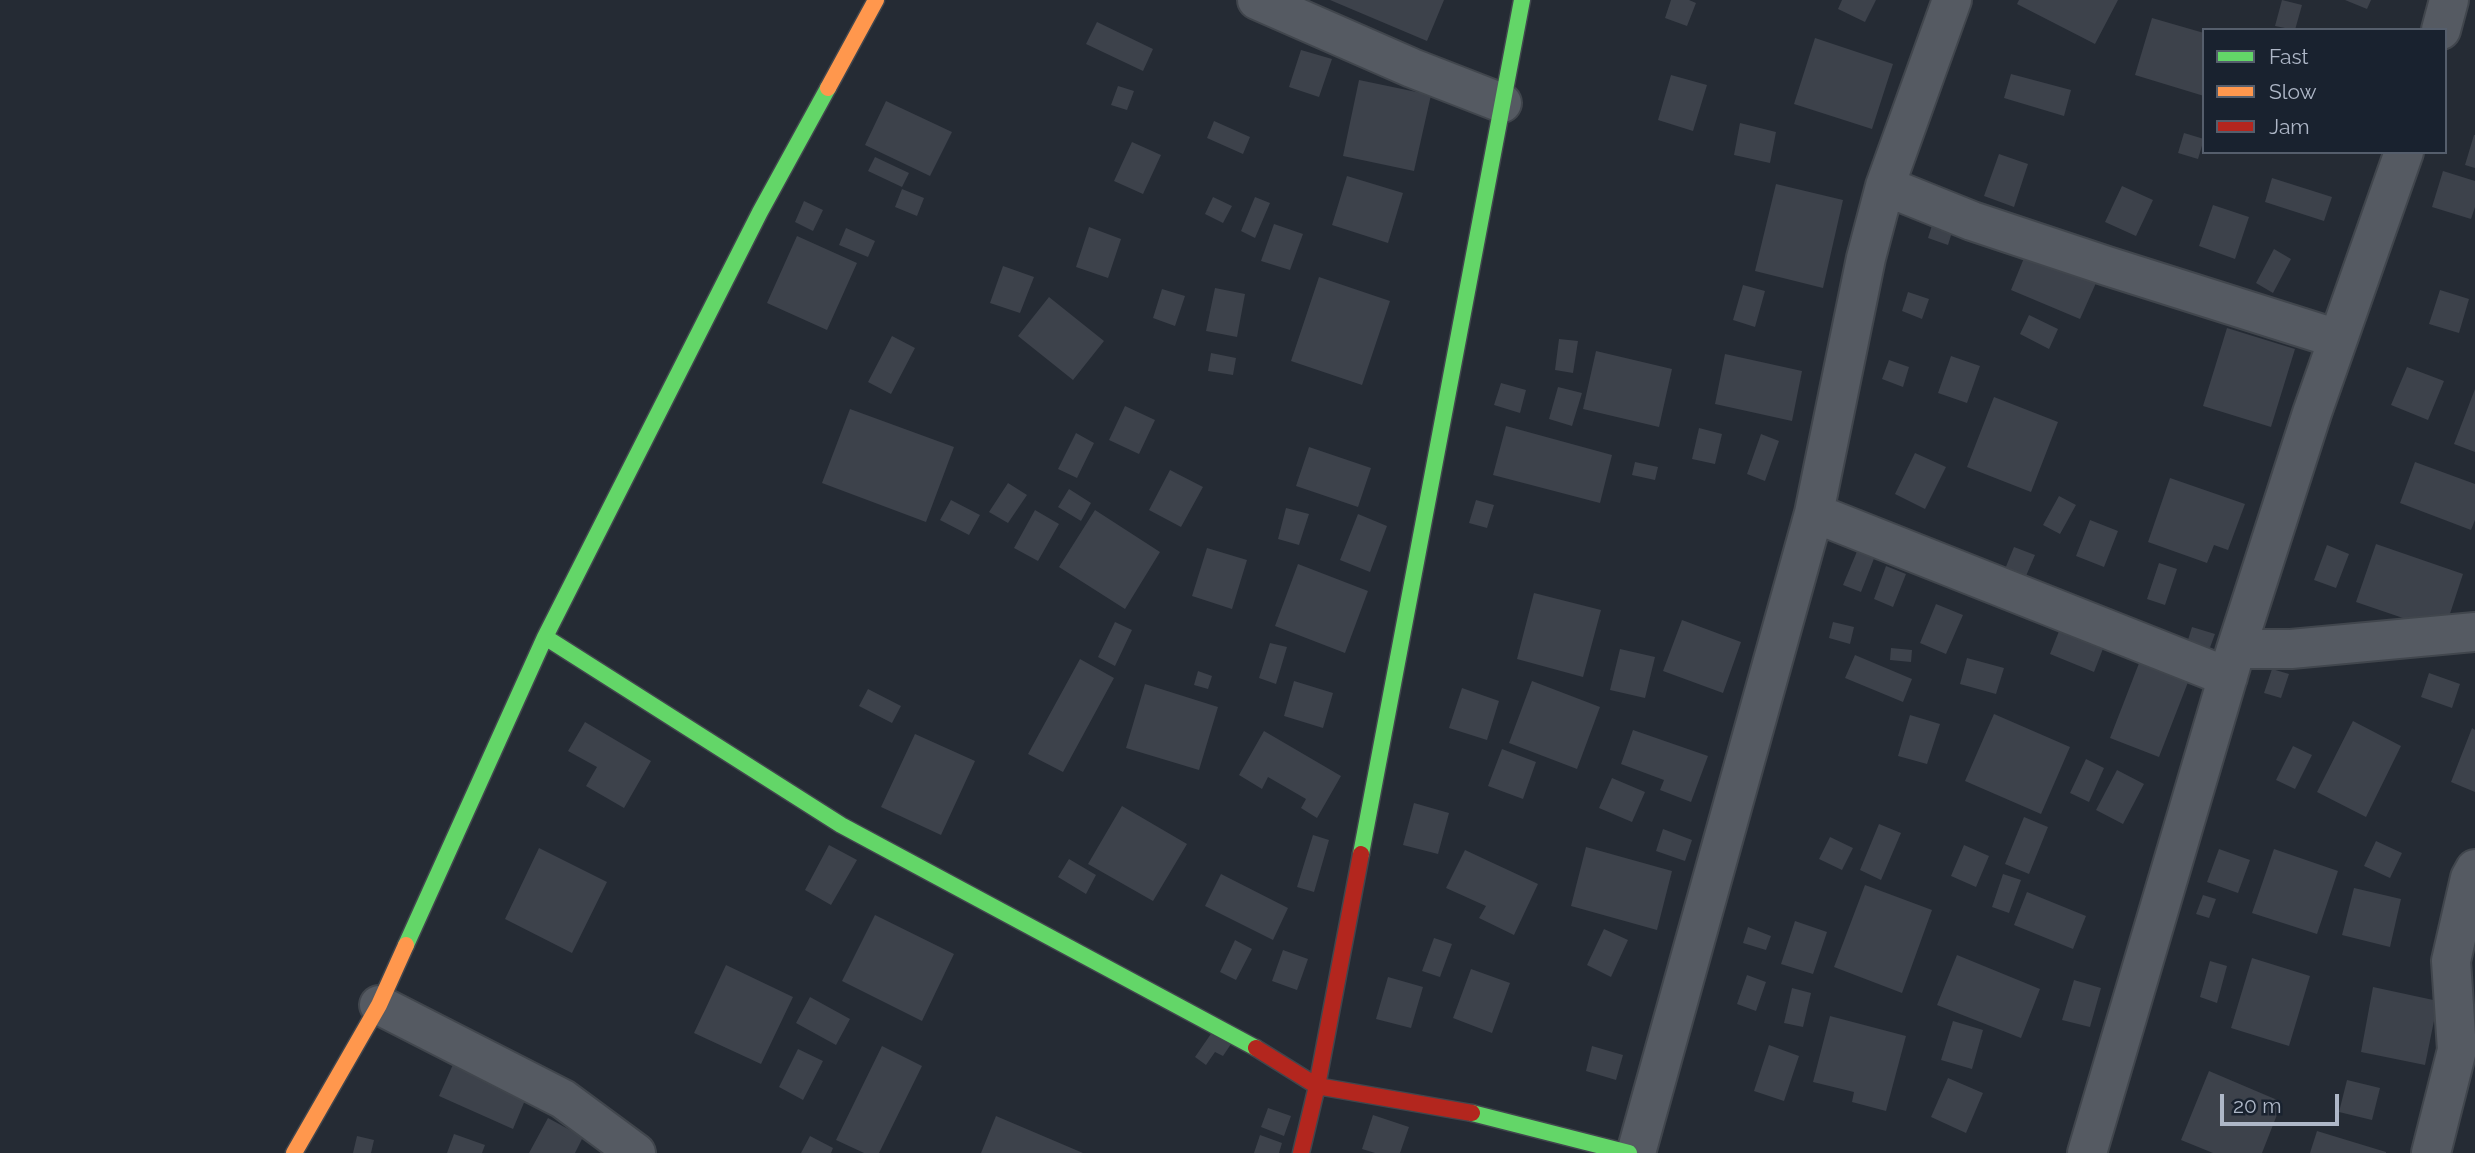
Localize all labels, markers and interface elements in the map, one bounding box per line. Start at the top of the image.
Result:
legend [2202,28,2447,154]
text: Fast [2269,44,2309,69]
text: Slow [2269,79,2317,104]
text: Jam [2269,114,2310,139]
scale bar [2223,1080,2342,1124]
text: 20 m [2233,1093,2281,1118]

